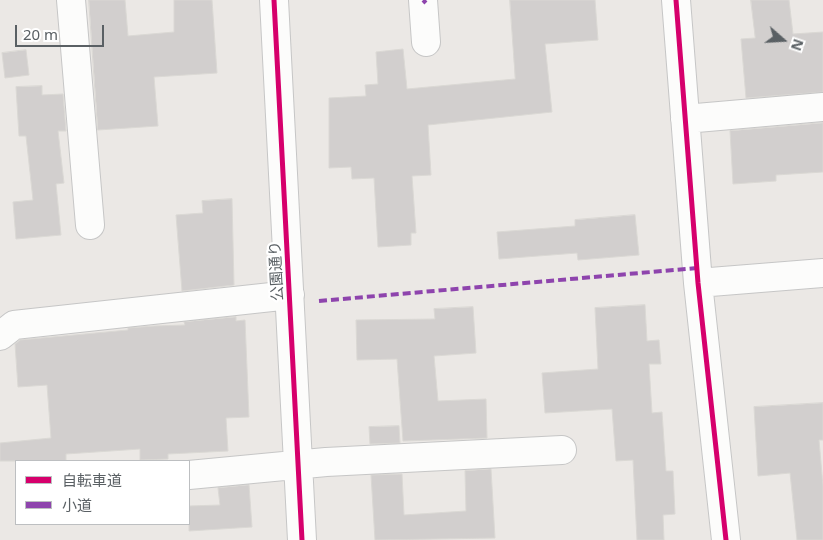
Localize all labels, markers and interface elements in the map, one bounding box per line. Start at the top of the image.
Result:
scale bar [18,15,106,47]
north arrow [758,15,808,65]
text: 20 m [23,24,58,44]
text: N [787,37,808,54]
street label: 公園通り [266,241,288,301]
legend [15,460,190,525]
text: 自転車道 [62,470,122,490]
text: 小道 [62,495,92,515]

